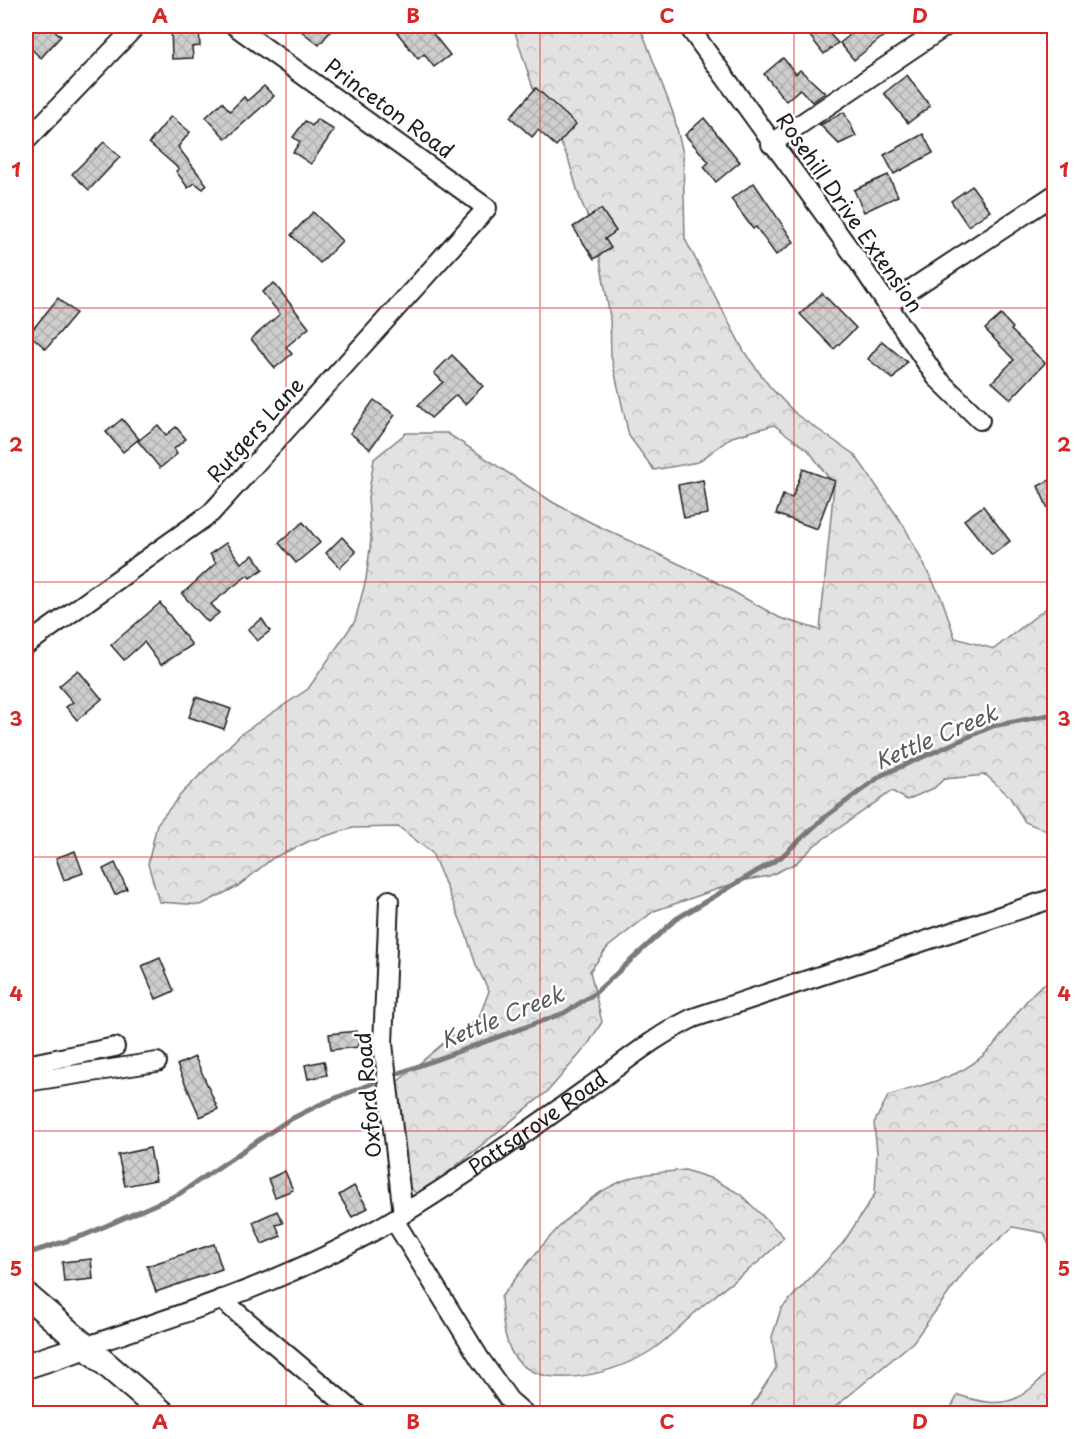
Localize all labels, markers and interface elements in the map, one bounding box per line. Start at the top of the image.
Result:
text: A [152,0,168,30]
text: B [406,0,420,30]
text: C [659,0,675,30]
text: D [912,0,928,30]
street label: Princeton Road [319,50,461,165]
street label: Rosehill Drive Extension [769,105,932,319]
text: 1 [11,154,21,184]
text: 1 [1059,154,1069,184]
street label: Rutgers Lane [198,369,311,488]
text: 2 [9,429,23,459]
text: 2 [1057,429,1071,459]
water label: Kettle Creek [869,694,1003,776]
text: 3 [9,703,23,733]
text: 3 [1057,703,1071,733]
water label: Kettle Creek [435,975,570,1055]
text: 4 [9,978,23,1008]
text: 4 [1057,978,1071,1008]
street label: Oxford Road [346,1031,388,1159]
street label: Pottsgrove Road [461,1061,613,1182]
text: 5 [10,1253,22,1283]
text: 5 [1058,1253,1070,1283]
text: A [152,1406,168,1436]
text: B [406,1406,420,1436]
text: C [659,1406,675,1436]
text: D [912,1406,928,1436]

